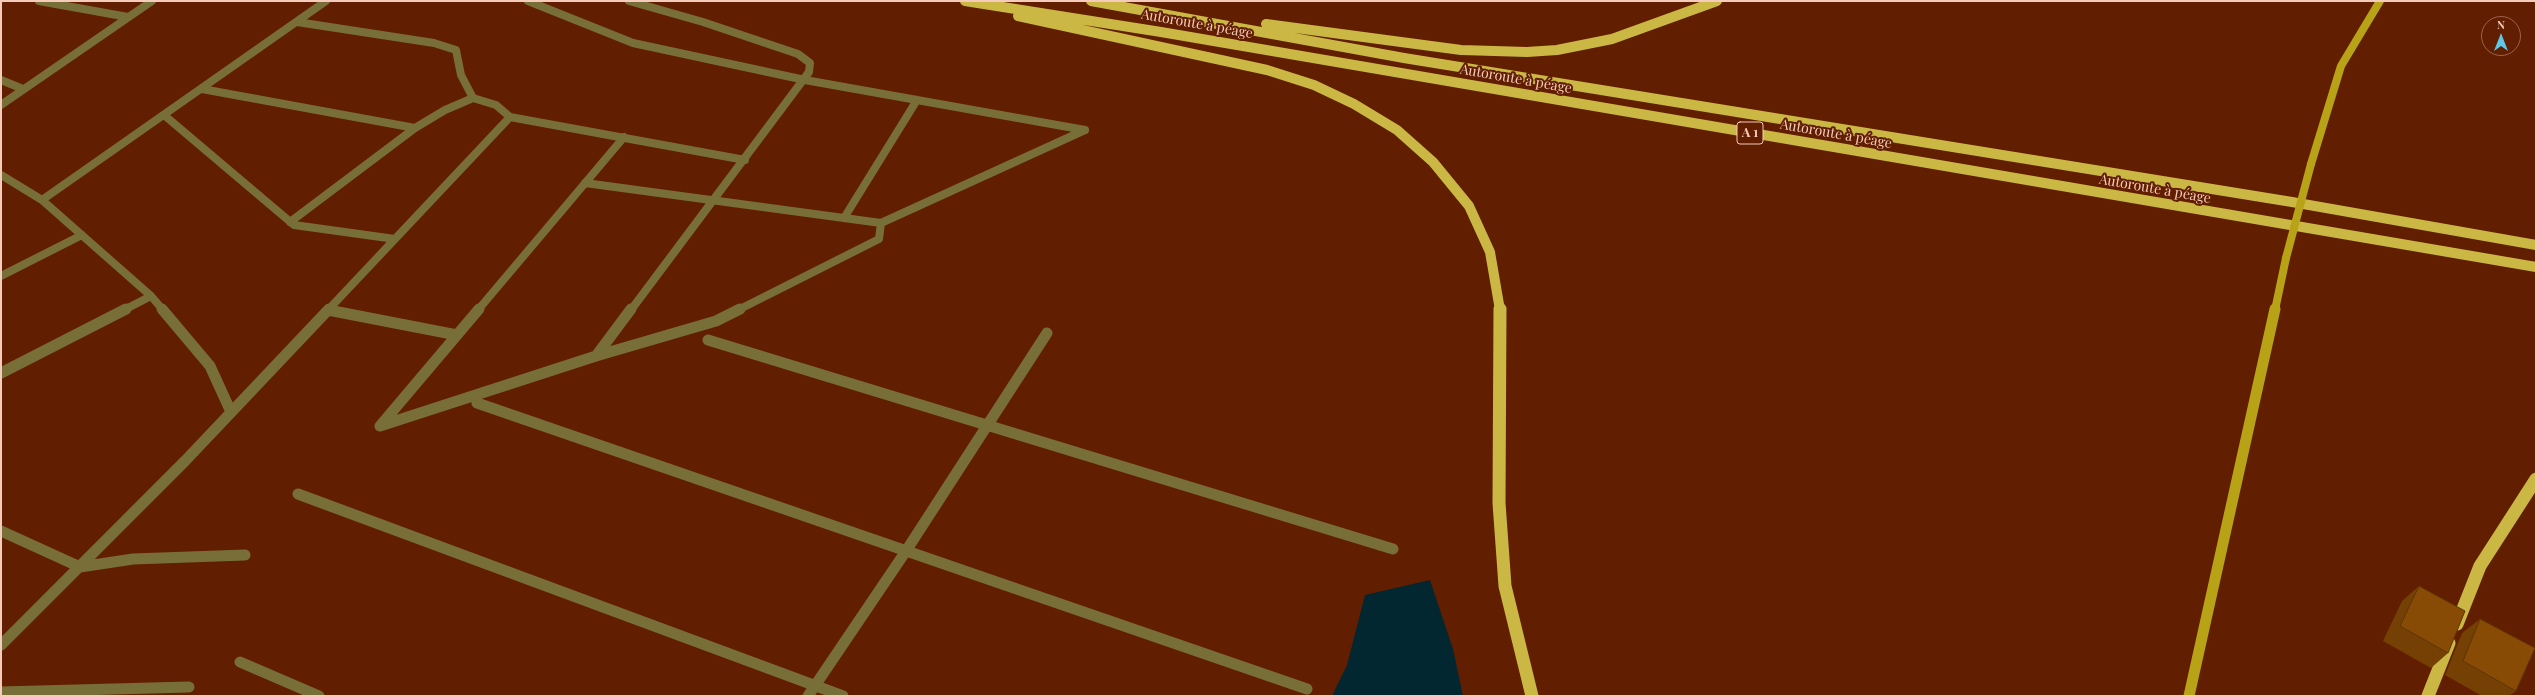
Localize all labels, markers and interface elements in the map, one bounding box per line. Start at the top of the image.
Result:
street label: Autoroute à péage [1140,6,1254,42]
north arrow [2481,16,2521,56]
text: N [2497,17,2505,32]
street label: Autoroute à péage [1459,61,1573,97]
street label: Autoroute à péage [1779,116,1893,152]
road number: A 1 [1737,122,1763,144]
street label: Autoroute à péage [2098,171,2212,207]

